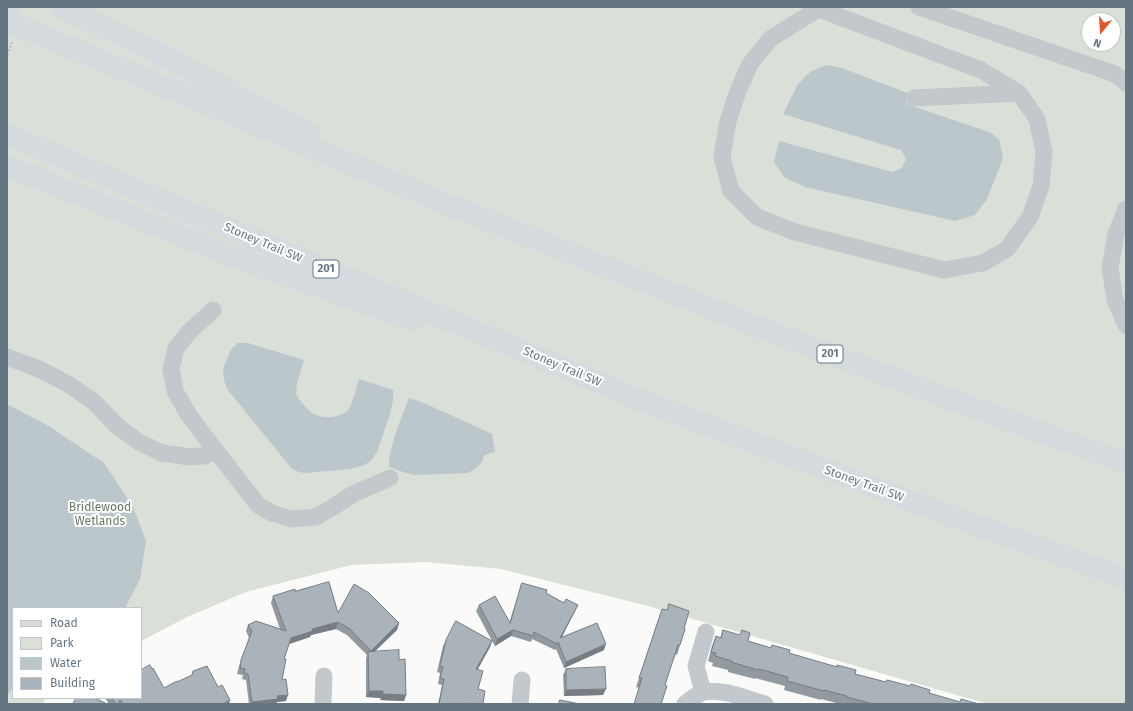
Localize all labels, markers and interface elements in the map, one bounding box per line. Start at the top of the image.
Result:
north arrow [1081,12,1121,52]
text: N [1092,36,1103,50]
street label: Stoney Trail SW [222,220,304,266]
road number: 201 [313,260,339,278]
street label: Stoney Trail SW [521,344,603,390]
road number: 201 [817,345,843,363]
street label: Stoney Trail SW [822,463,906,505]
park label: Bridlewood Wetlands [69,501,131,529]
legend [12,607,142,699]
text: Road [50,616,78,630]
text: Park [50,636,74,650]
text: Water [50,656,81,670]
text: Building [50,676,95,690]

